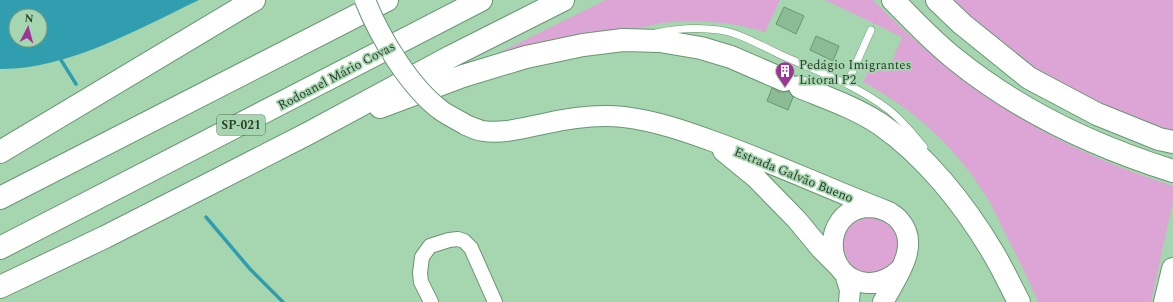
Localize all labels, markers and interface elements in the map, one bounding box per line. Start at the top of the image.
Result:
north arrow [8,8,48,48]
text: N [24,10,34,27]
street label: Rodoanel Mário Covas [274,36,399,115]
place label: Pedágio Imigrantes Litoral P2 [799,55,911,90]
building icon: Pedágio Imigrantes Litoral P2 [774,60,796,88]
road number: SP-021 [217,115,265,135]
street label: Estrada Galvão Bueno [731,142,856,208]

